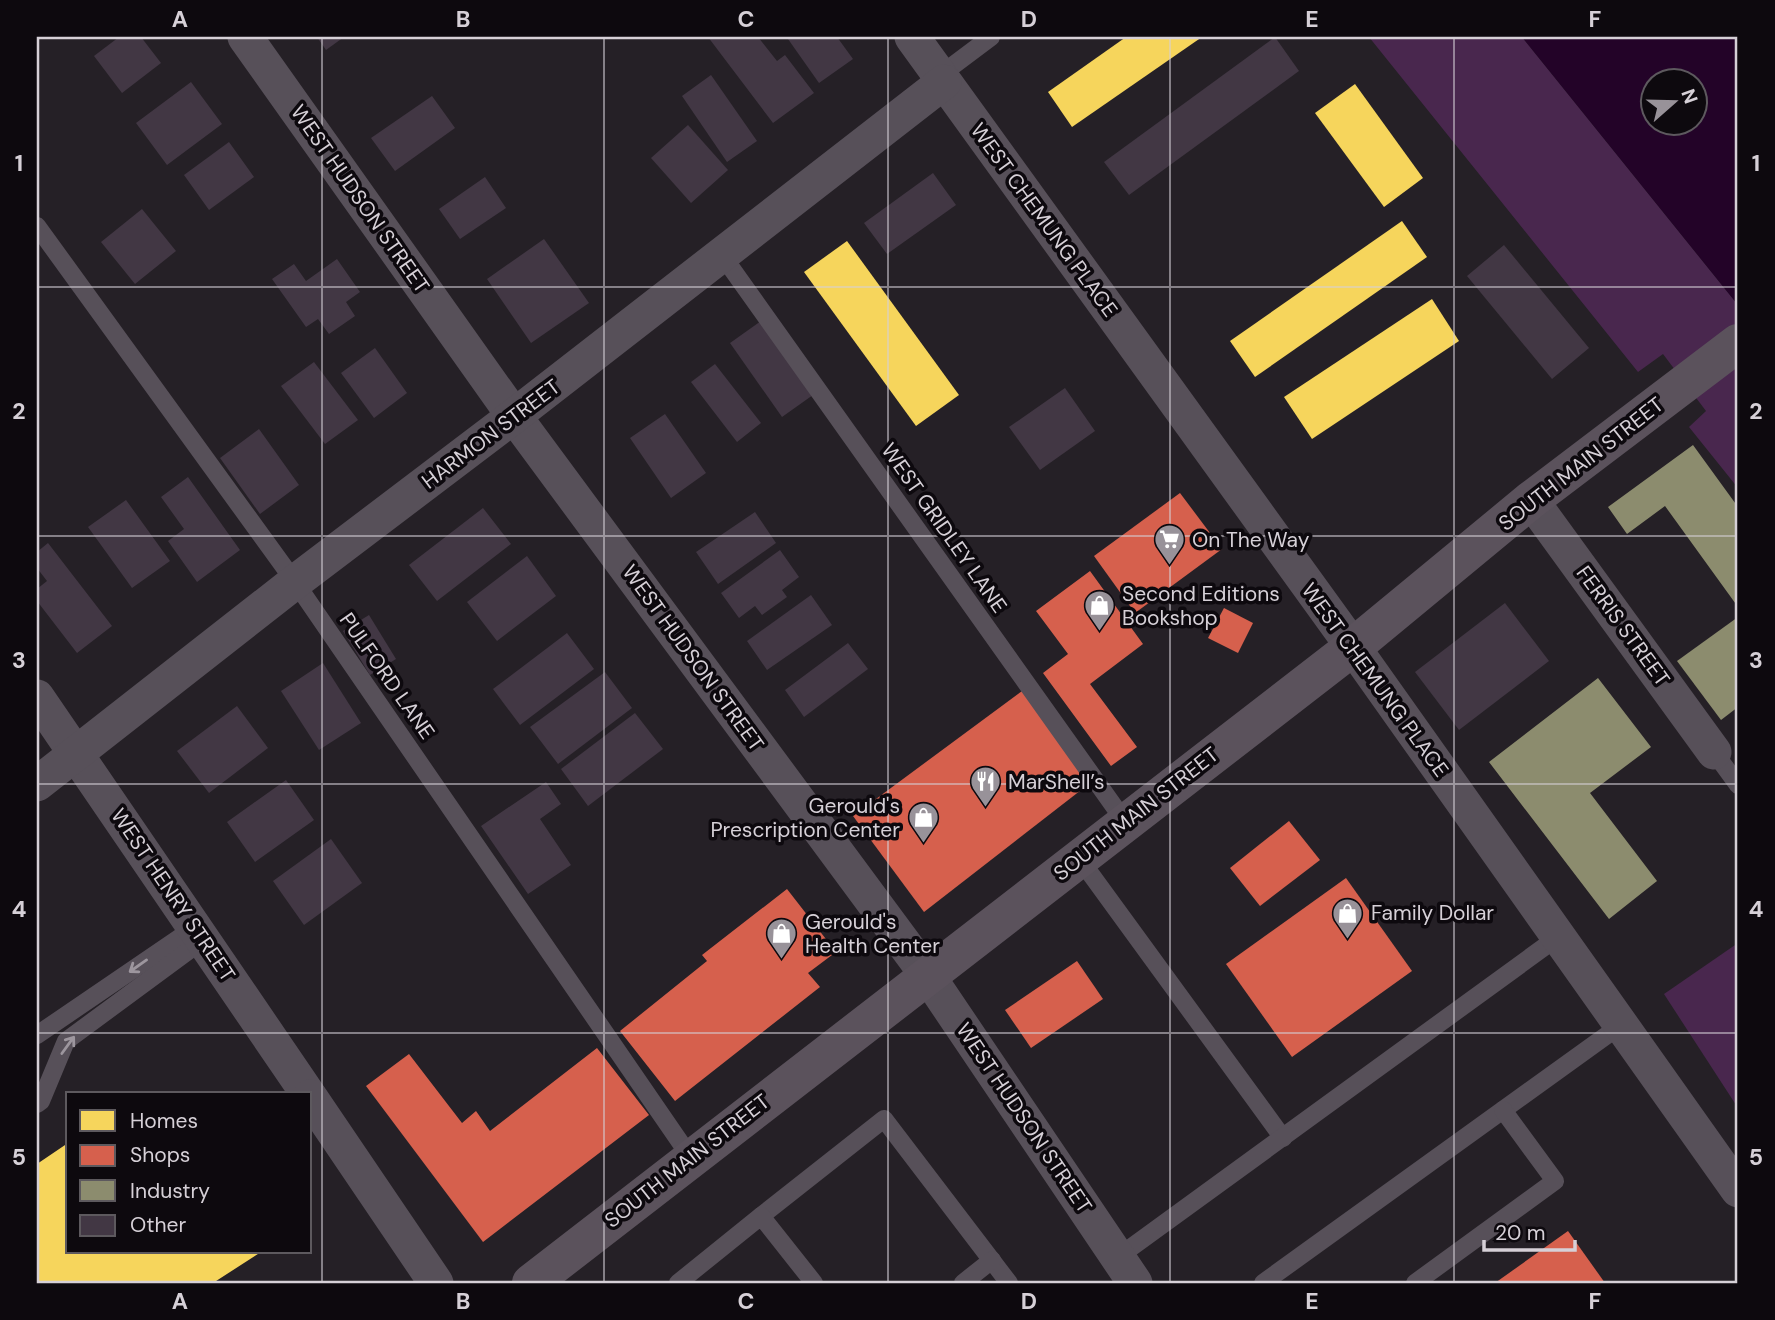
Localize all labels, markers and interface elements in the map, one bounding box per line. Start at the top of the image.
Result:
text: A [172,4,188,34]
text: B [456,4,470,34]
text: C [738,4,754,34]
text: D [1021,4,1037,34]
text: E [1305,4,1319,34]
text: F [1589,4,1602,34]
north arrow [1638,66,1708,136]
text: N [1675,86,1704,107]
street label: WEST HUDSON STREET [284,99,436,299]
street label: WEST CHEMUNG PLACE [964,117,1124,323]
text: 1 [15,148,23,178]
text: 1 [1752,148,1760,178]
street label: HARMON STREET [416,373,566,495]
street label: SOUTH MAIN STREET [1493,391,1669,537]
text: 2 [12,396,26,426]
text: 2 [1749,396,1763,426]
street label: WEST GRIDLEY LANE [875,438,1013,618]
supermarket icon: On The Way [1152,523,1186,567]
place label: On The Way [1192,526,1310,554]
street label: WEST HUDSON STREET [616,559,770,757]
street label: FERRIS STREET [1570,560,1676,692]
street label: WEST CHEMUNG PLACE [1295,577,1455,783]
place label: Second Editions Bookshop [1122,580,1280,632]
shop icon: Second Editions Bookshop [1082,589,1116,633]
street label: PULFORD LANE [333,607,441,745]
text: 3 [12,645,26,675]
text: 3 [1749,645,1763,675]
street label: SOUTH MAIN STREET [1048,741,1224,887]
restaurant icon: MarShell’s [968,765,1002,809]
place label: MarShell’s [1008,768,1104,796]
place label: Gerould's Prescription Center [710,792,900,844]
shop icon: Gerould's Prescription Center [906,801,940,845]
street label: WEST HENRY STREET [105,803,242,987]
text: 4 [12,894,27,924]
text: 4 [1749,894,1764,924]
shop icon: Family Dollar [1331,896,1365,940]
place label: Family Dollar [1371,899,1494,927]
place label: Gerould's Health Center [805,908,940,960]
shop icon: Gerould's Health Center [765,917,799,961]
one-way arrow [129,959,148,973]
street label: WEST HUDSON STREET [950,1017,1098,1219]
one-way arrow [60,1035,75,1054]
street label: SOUTH MAIN STREET [599,1088,775,1234]
legend [66,1092,312,1254]
text: Homes [130,1107,198,1135]
text: Shops [130,1141,190,1169]
text: 5 [12,1142,26,1172]
text: 5 [1749,1142,1763,1172]
text: Industry [130,1177,210,1205]
scale bar [1484,1208,1576,1252]
text: Other [130,1211,186,1239]
text: 20 m [1495,1219,1546,1247]
text: A [172,1286,188,1316]
text: B [456,1286,470,1316]
text: C [738,1286,754,1316]
text: D [1021,1286,1037,1316]
text: E [1305,1286,1319,1316]
text: F [1589,1286,1602,1316]

